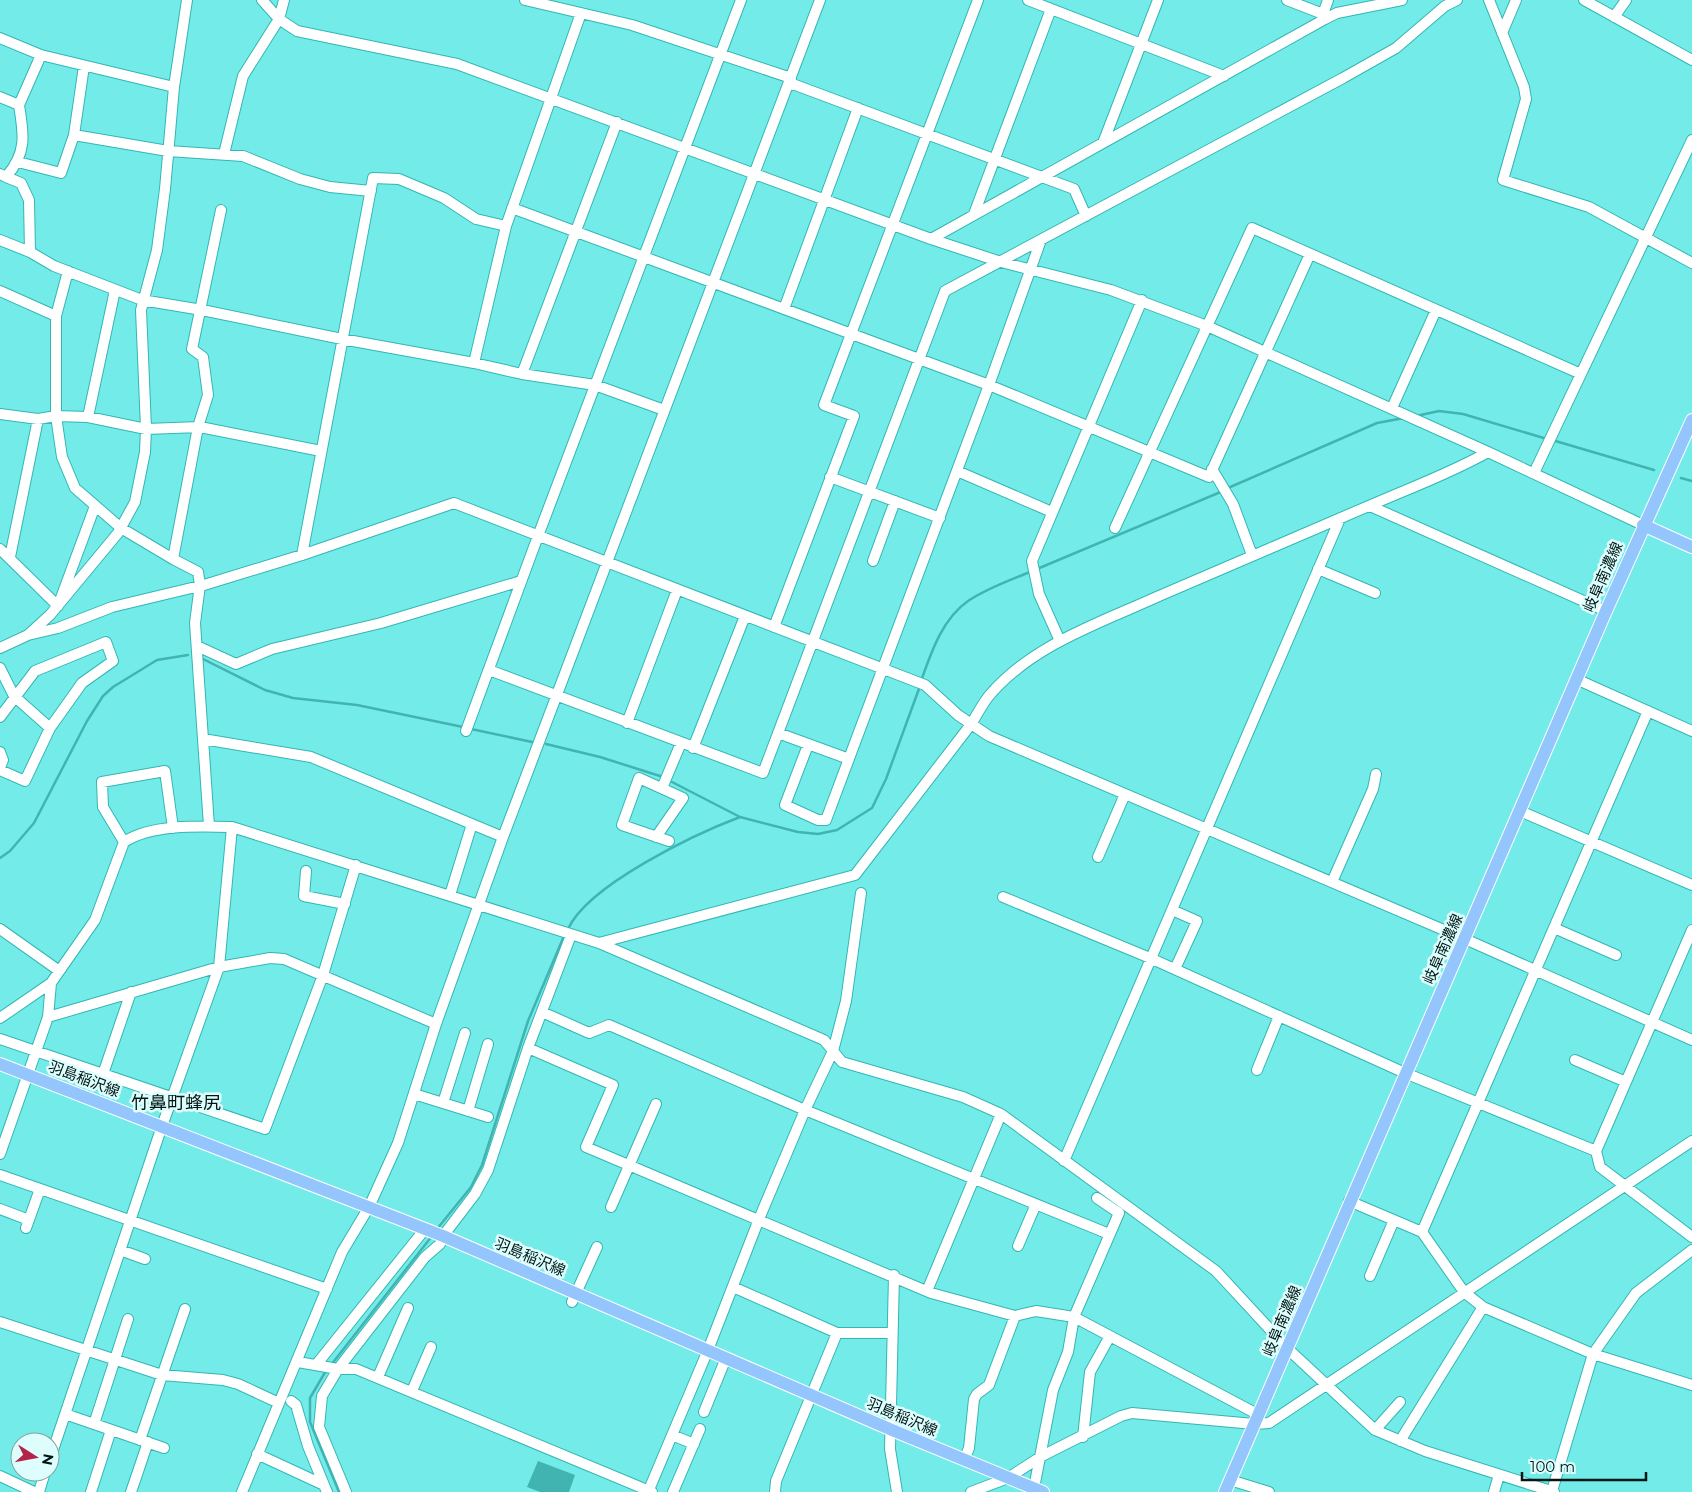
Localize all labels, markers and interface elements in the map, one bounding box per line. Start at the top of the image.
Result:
street label: 岐阜南濃線 [1579,539,1626,615]
street label: 岐阜南濃線 [1419,911,1466,987]
street label: 羽島稲沢線 [46,1056,123,1101]
district label: 竹鼻町蜂尻 [131,1092,221,1114]
street label: 羽島稲沢線 [492,1233,568,1280]
street label: 岐阜南濃線 [1258,1283,1305,1359]
street label: 羽島稲沢線 [864,1393,940,1440]
north arrow [10,1432,60,1482]
scale bar [1522,1450,1646,1482]
text: N [38,1452,58,1467]
text: 100 m [1530,1457,1575,1476]

